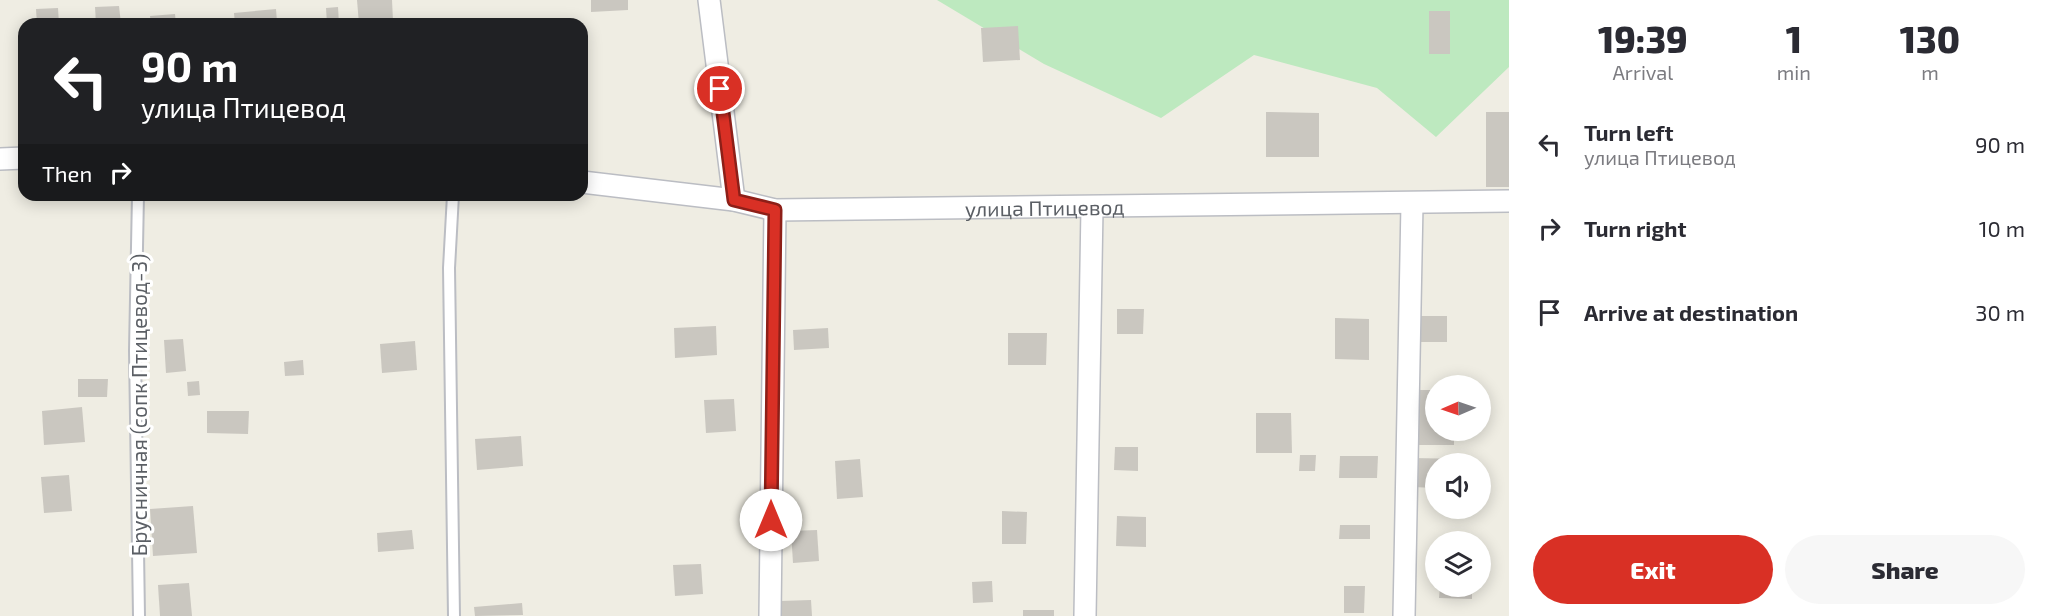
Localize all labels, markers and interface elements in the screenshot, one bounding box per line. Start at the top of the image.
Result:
text: 19:39 [1598,17,1688,60]
text: 1 [1786,17,1802,60]
text: 130 [1900,17,1960,60]
text: 90 m [141,40,238,90]
icon: left [42,42,120,120]
text: Arrival [1612,60,1673,84]
text: min [1777,60,1811,84]
text: m [1921,60,1939,84]
pin [694,63,745,114]
icon: arrive [703,72,736,105]
text: улица Птицевод [141,91,346,123]
text: Turn left [1584,119,1673,145]
icon: left [1533,128,1566,161]
text: 90 m [1975,131,2025,157]
text: улица Птицевод [1584,145,1736,169]
icon: right [104,156,137,189]
text: Then [42,160,92,186]
street label: улица Птицевод [965,193,1125,221]
icon: right [1533,212,1566,245]
text: Turn right [1584,215,1686,241]
text: 10 m [1979,215,2025,241]
street label: Брусничная (сопк Птицевод-3) [126,254,152,556]
icon: arrive [1533,296,1566,329]
text: Arrive at destination [1584,299,1798,325]
text: 30 m [1975,299,2025,325]
north arrow [1425,375,1491,441]
map controls [1425,375,1491,597]
button: sound [1425,453,1491,519]
position arrow [739,488,803,552]
button: layers [1425,531,1491,597]
button: Exit [1533,535,1773,604]
button: Share [1785,535,2025,604]

